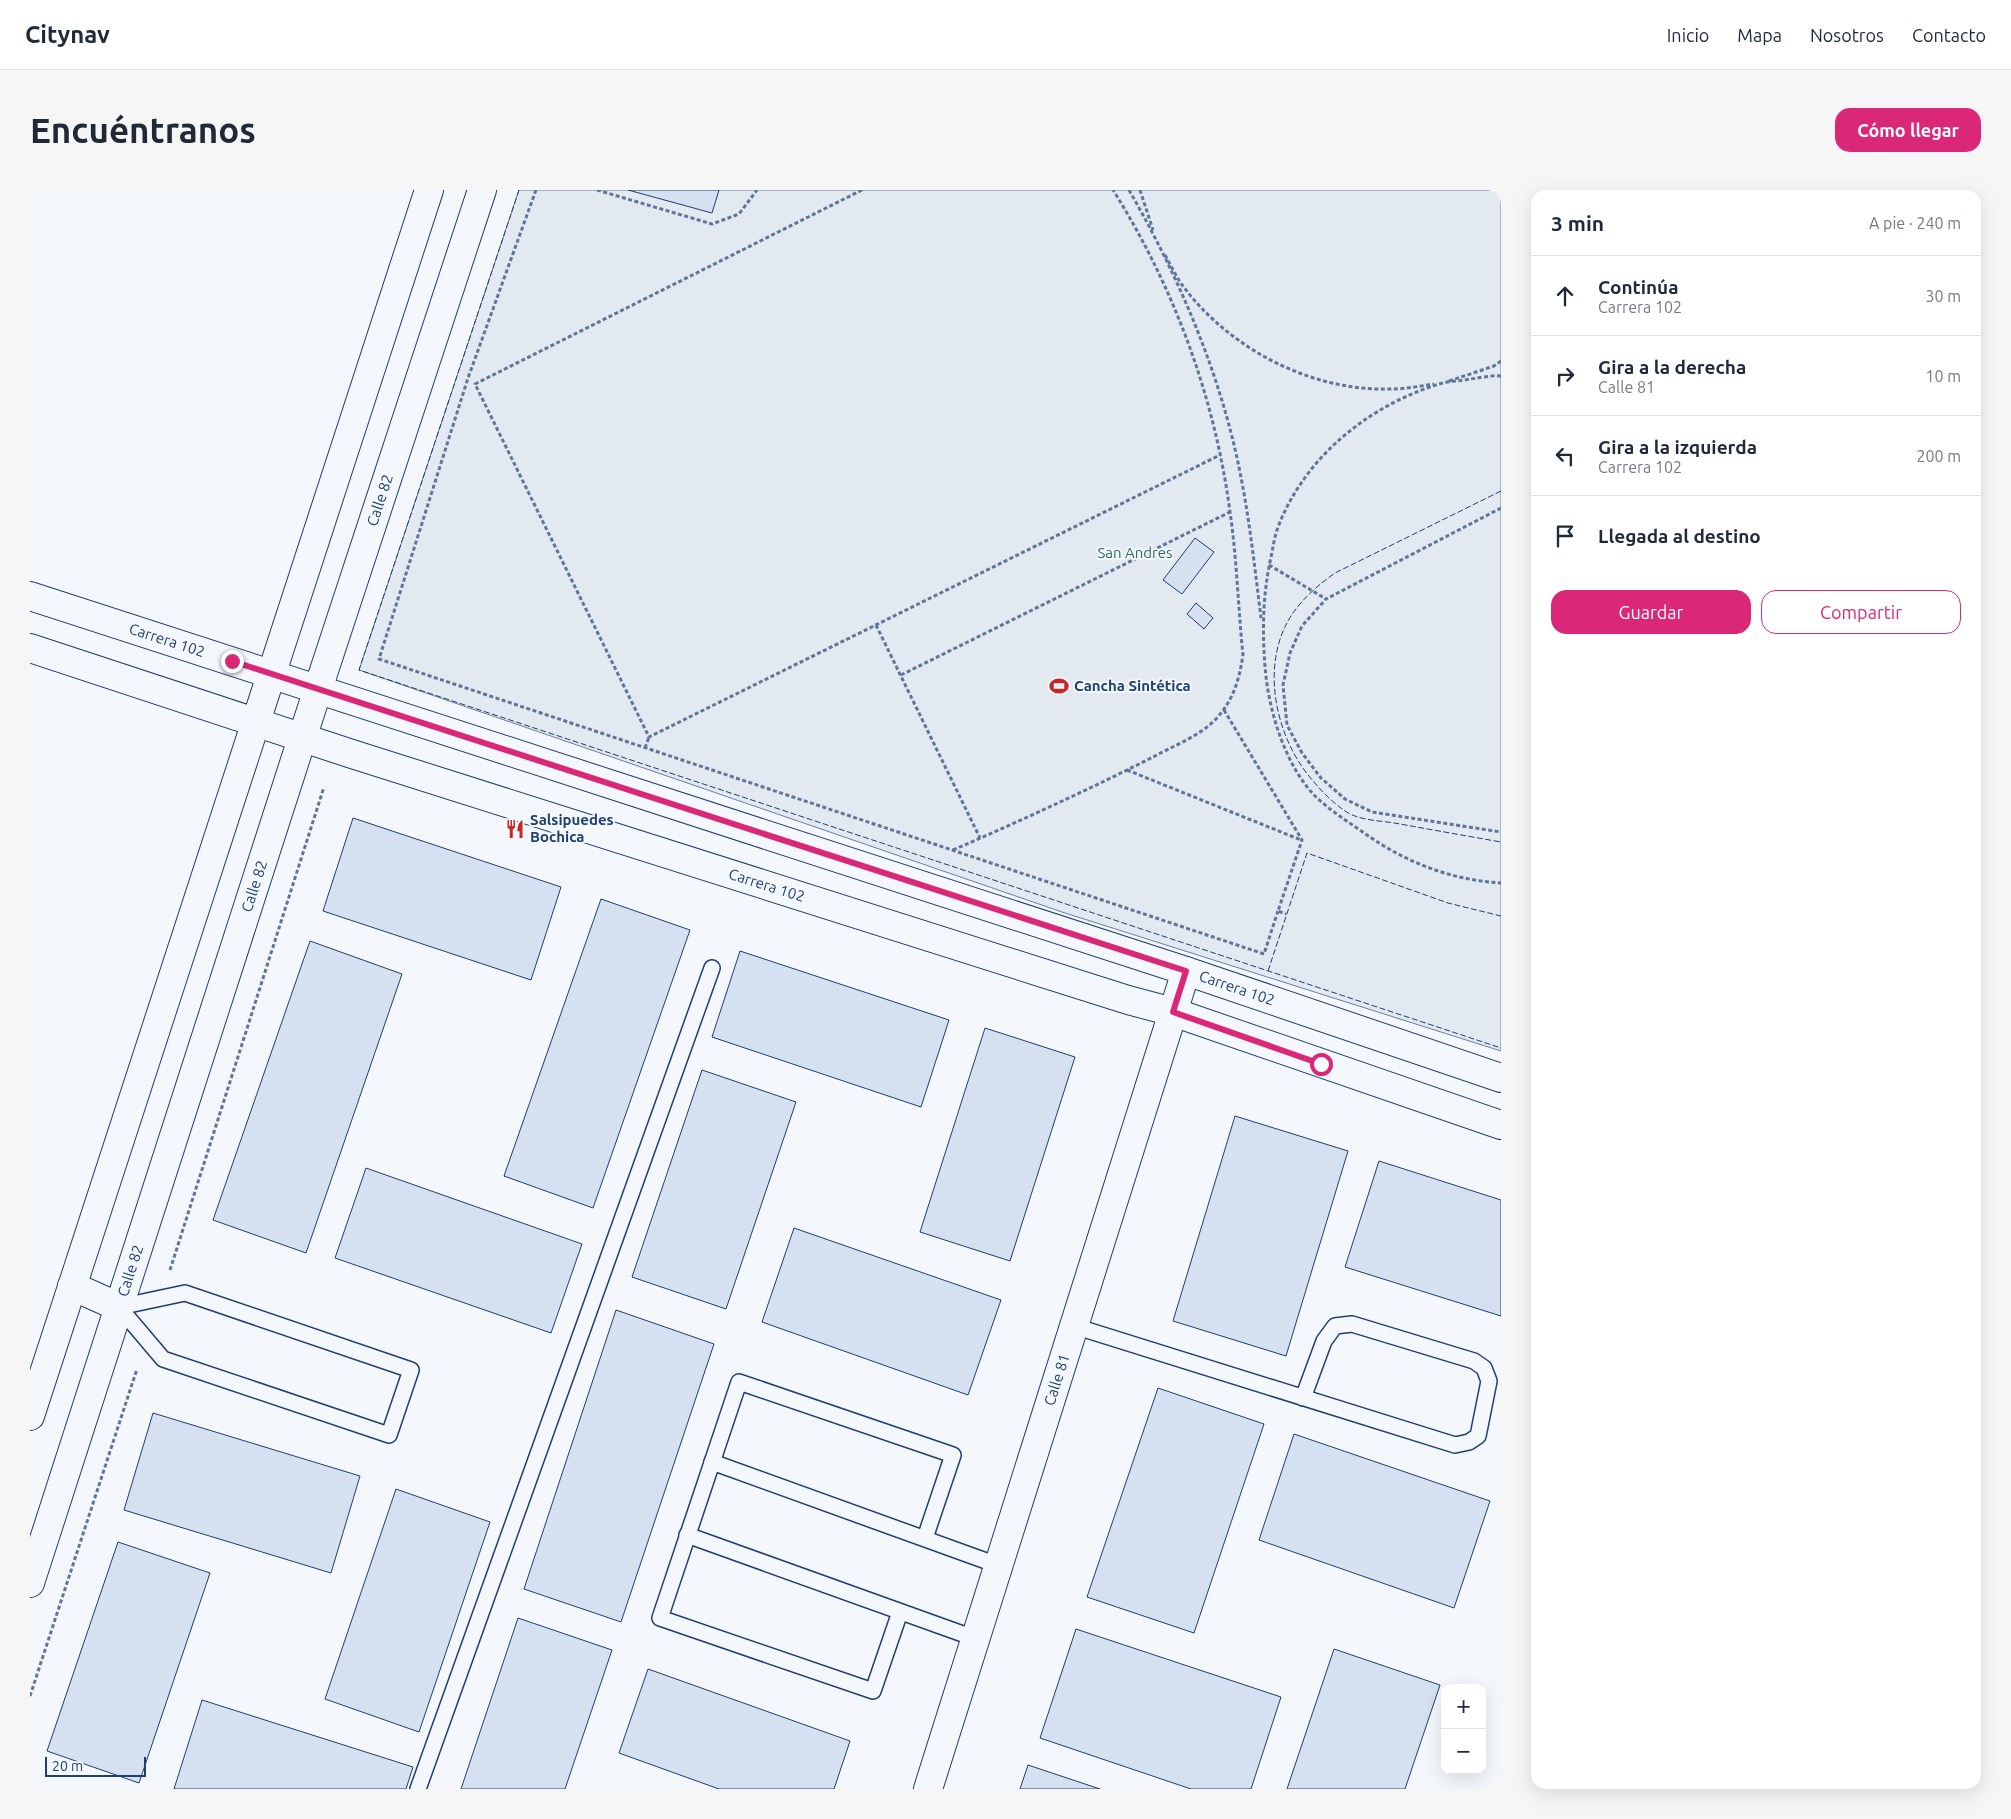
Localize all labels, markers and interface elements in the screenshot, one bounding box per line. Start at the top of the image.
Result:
text: Citynav [25,21,110,48]
text: Inicio [1667,25,1709,45]
text: Mapa [1737,25,1782,45]
text: Nosotros [1810,25,1884,45]
text: Contacto [1912,25,1986,45]
button: Cómo llegar [1835,108,1981,152]
text: Encuéntranos [30,110,256,150]
text: 3 min [1551,211,1604,235]
text: A pie · 240 m [1869,214,1961,232]
text: Continúa [1598,276,1679,298]
icon: ahead [1551,282,1579,310]
text: 30 m [1925,287,1961,305]
text: Carrera 102 [1598,298,1682,316]
text: Gira a la derecha [1598,356,1746,378]
icon: right [1551,362,1579,390]
text: 10 m [1925,367,1961,385]
text: Calle 81 [1598,378,1655,396]
text: Gira a la izquierda [1598,436,1757,458]
icon: left [1551,442,1579,470]
text: 200 m [1916,447,1961,465]
text: Carrera 102 [1598,458,1682,476]
street label: Calle 82 [363,472,396,528]
icon: arrive [1551,522,1579,550]
text: Llegada al destino [1598,525,1761,547]
park label: San Andres [1097,544,1173,561]
button: Guardar [1551,590,1751,634]
button: Compartir [1761,590,1961,634]
street label: Carrera 102 [127,620,207,660]
route end [221,650,244,673]
sports icon: Cancha Sintética [1048,675,1070,697]
place label: Cancha Sintética [1074,677,1191,694]
place label: Salsipuedes Bochica [530,811,614,845]
restaurant icon: Salsipuedes Bochica [504,818,526,840]
street label: Calle 82 [238,858,270,914]
street label: Carrera 102 [727,865,807,905]
street label: Carrera 102 [1197,967,1277,1009]
route start [1310,1053,1333,1076]
street label: Calle 82 [114,1243,146,1299]
street label: Calle 81 [1040,1352,1073,1408]
map controls [1441,1684,1486,1774]
button: + [1441,1684,1486,1729]
button: − [1441,1729,1486,1774]
scale bar [45,1754,146,1777]
text: 20 m [52,1758,83,1774]

